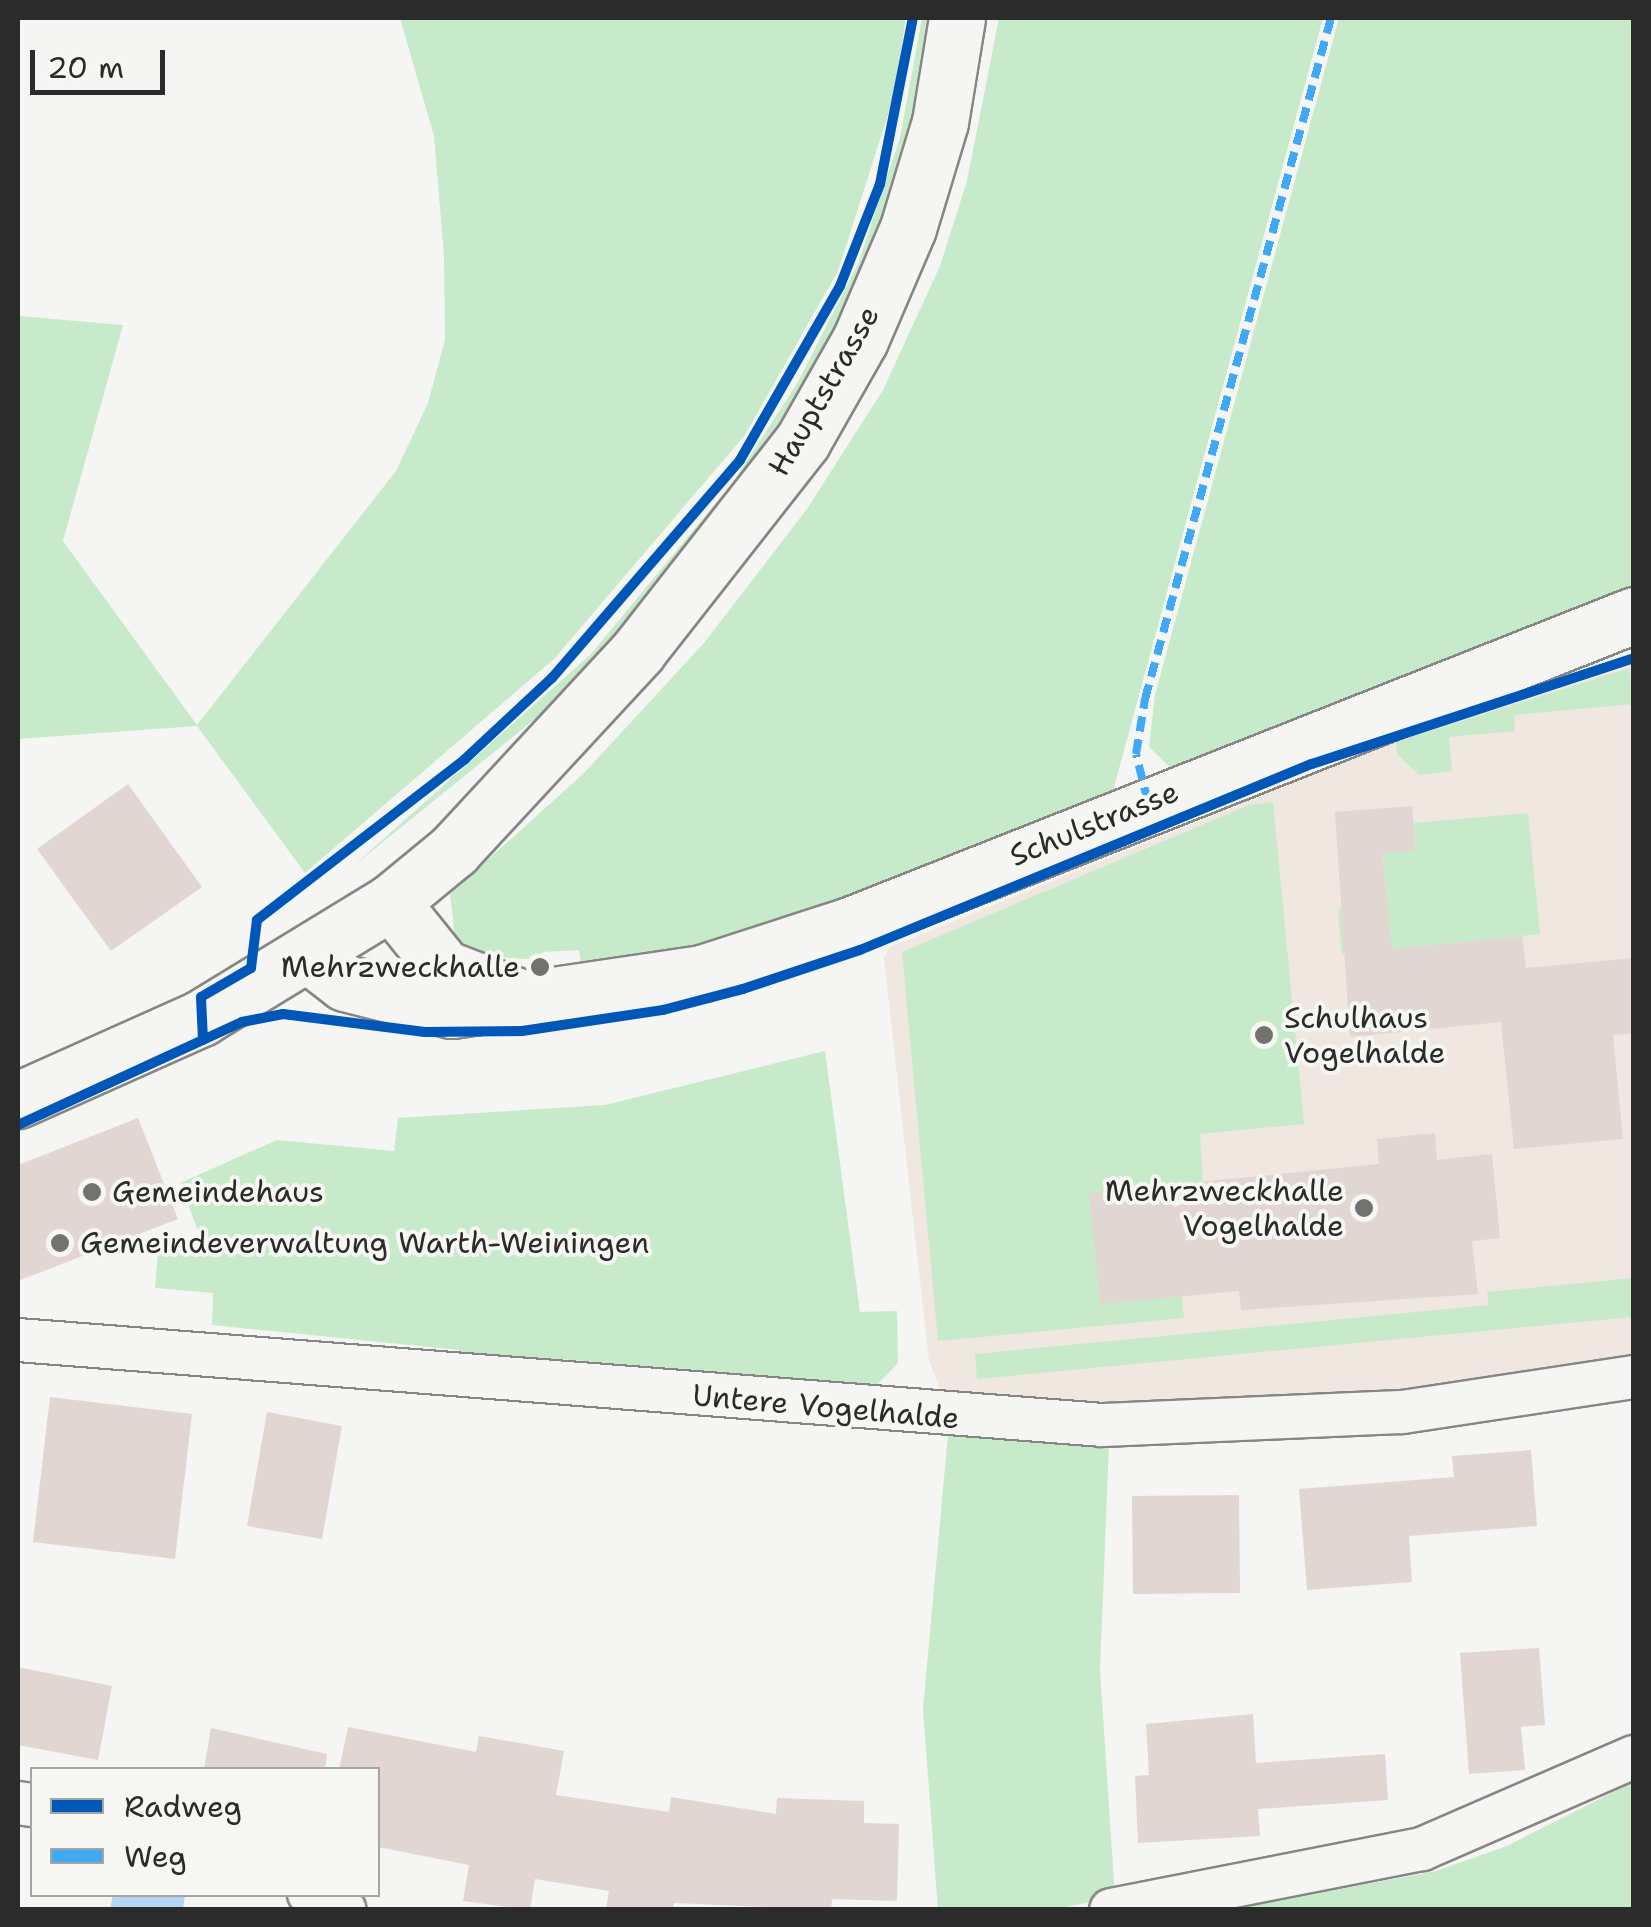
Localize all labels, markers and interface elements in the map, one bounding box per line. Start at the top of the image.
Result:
scale bar [35,30,170,92]
text: 20 m [47,47,124,88]
street label: Hauptstrasse [761,300,887,482]
street label: Schulstrasse [1004,774,1184,874]
place label: Mehrzweckhalle [281,949,520,985]
marker: Mehrzweckhalle [529,956,551,978]
place label: Schulhaus Vogelhalde [1284,1000,1445,1070]
marker: Schulhaus Vogelhalde [1253,1024,1275,1046]
place label: Mehrzweckhalle Vogelhalde [1105,1173,1344,1244]
place label: Gemeindehaus [112,1174,324,1210]
marker: Gemeindehaus [81,1181,103,1203]
marker: Mehrzweckhalle Vogelhalde [1353,1197,1375,1219]
place label: Gemeindeverwaltung Warth-Weiningen [80,1225,649,1261]
marker: Gemeindeverwaltung Warth-Weiningen [49,1232,71,1254]
street label: Untere Vogelhalde [691,1377,961,1437]
legend [30,1767,380,1897]
text: Radweg [124,1786,242,1827]
text: Weg [124,1836,187,1877]

